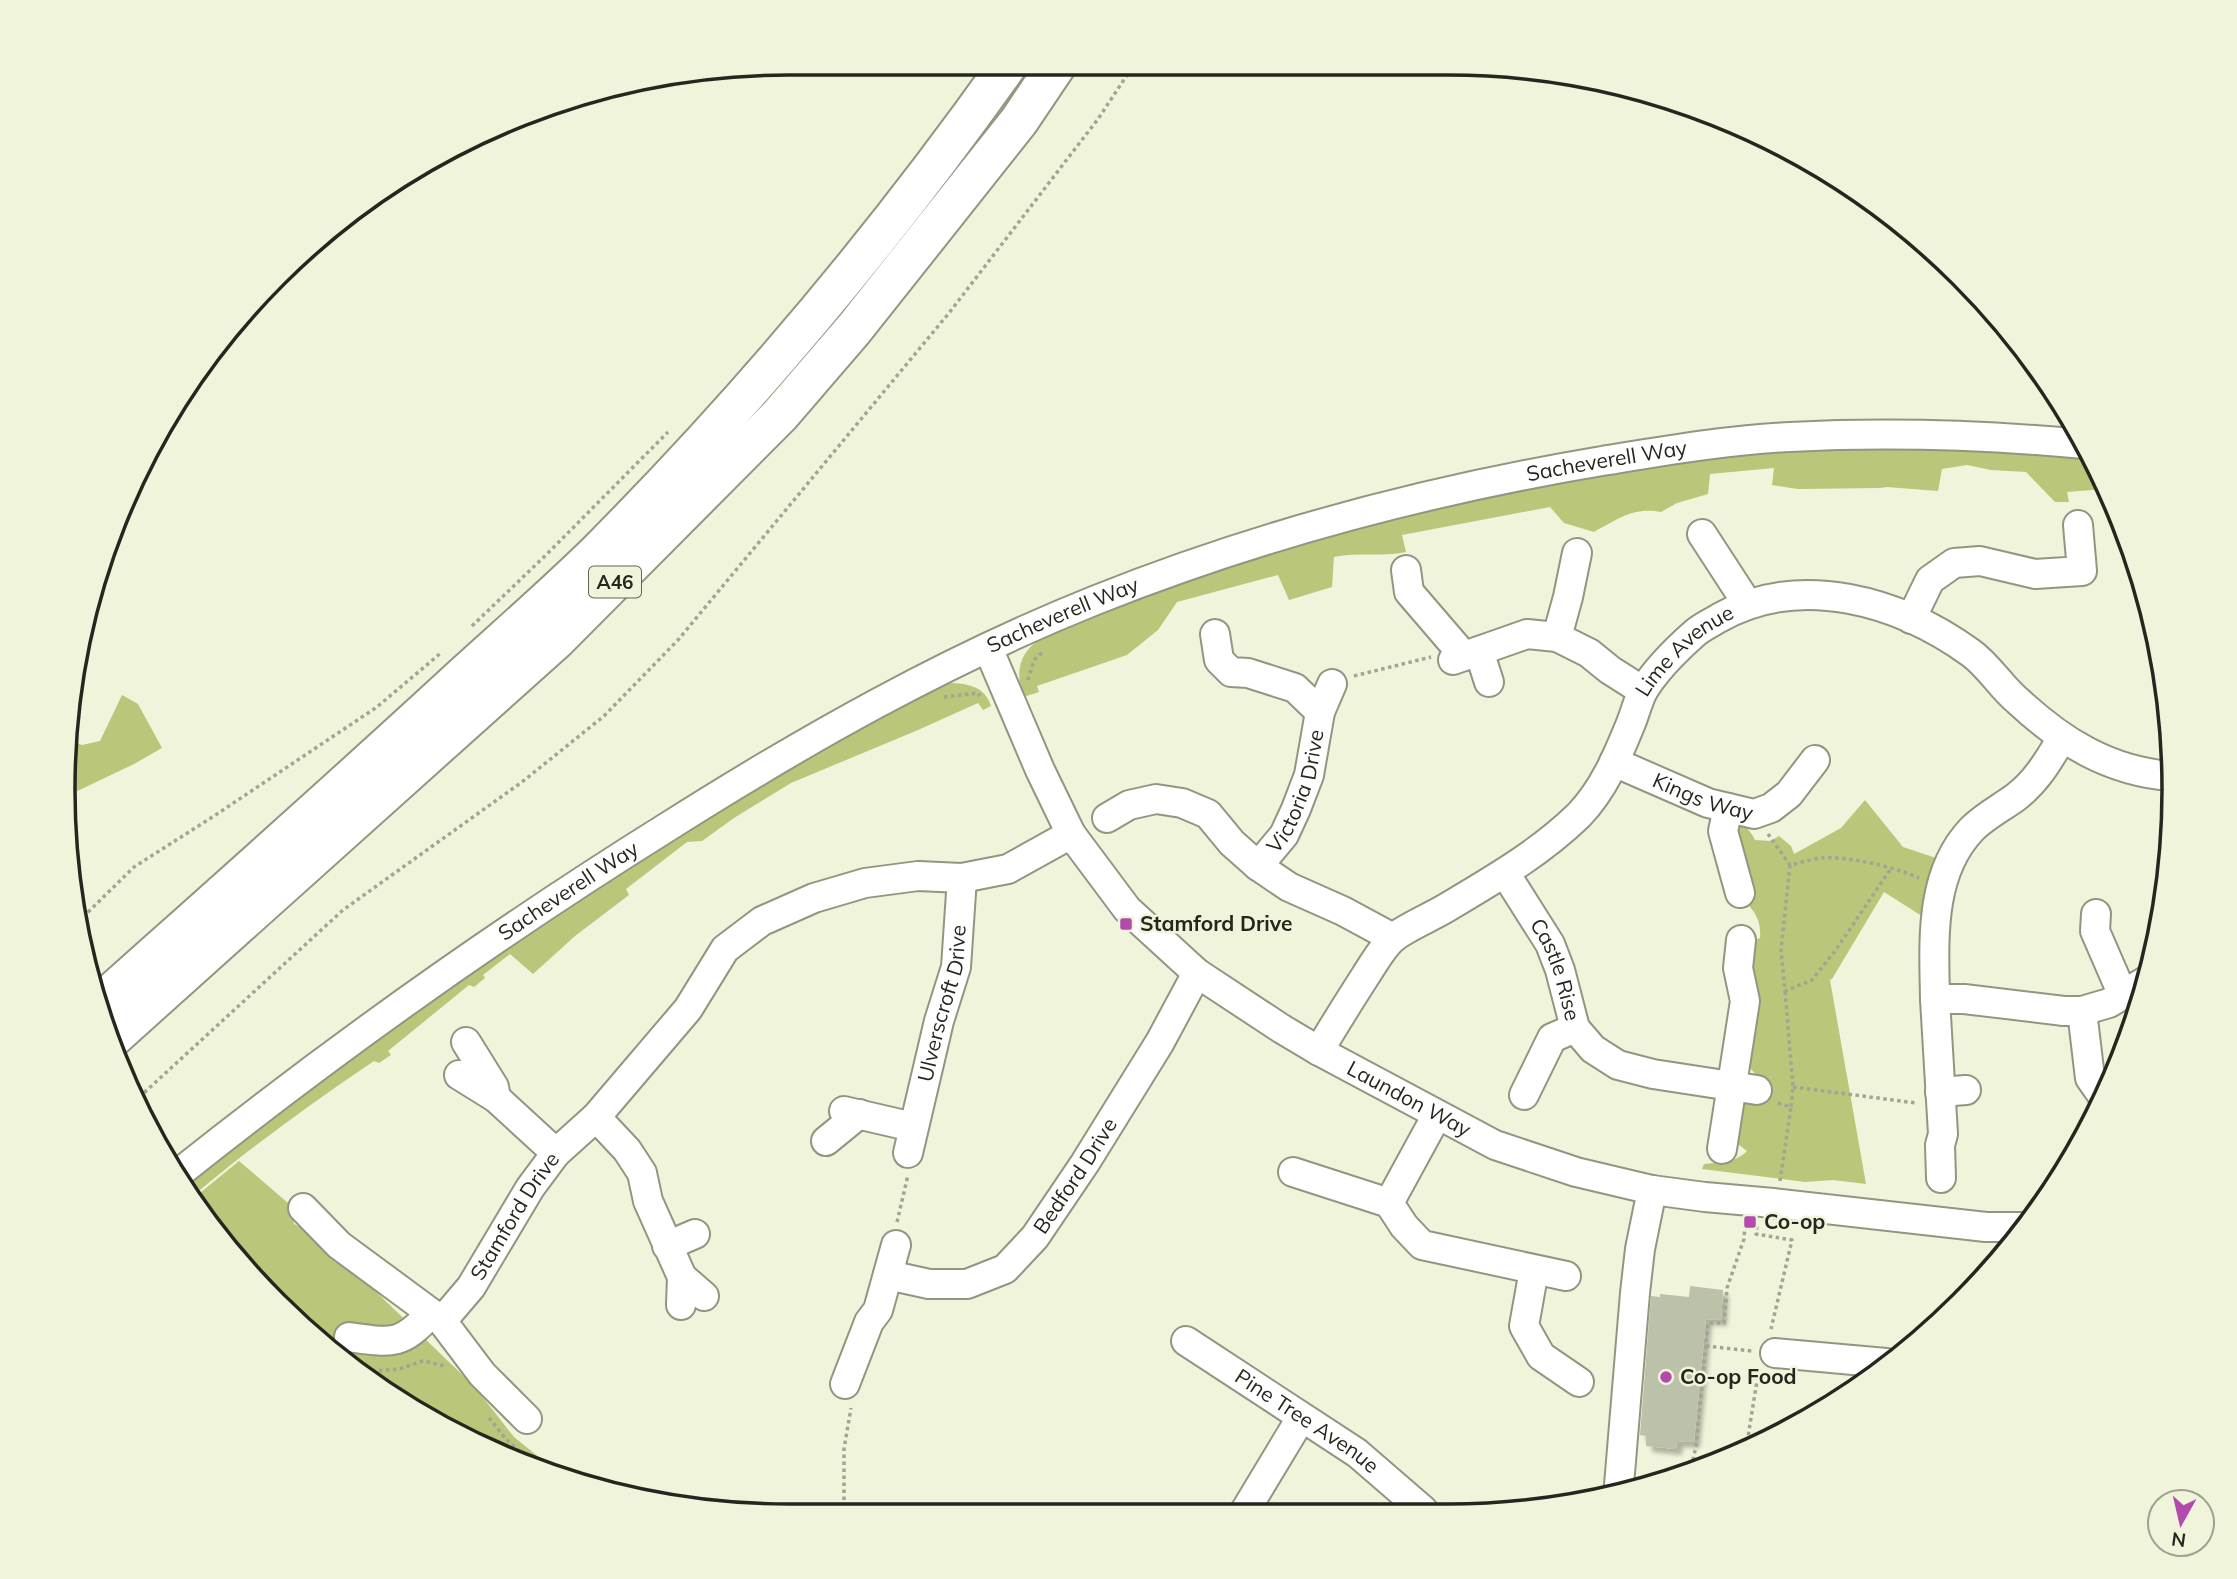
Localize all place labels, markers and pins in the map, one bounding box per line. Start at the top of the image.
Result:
place label: Stamford Drive [1140,910,1293,936]
marker: Stamford Drive [1118,916,1134,932]
place label: Co-op [1764,1208,1825,1234]
marker: Co-op [1742,1214,1758,1230]
place label: Co-op Food [1680,1363,1797,1389]
marker: Co-op Food [1658,1369,1674,1385]

